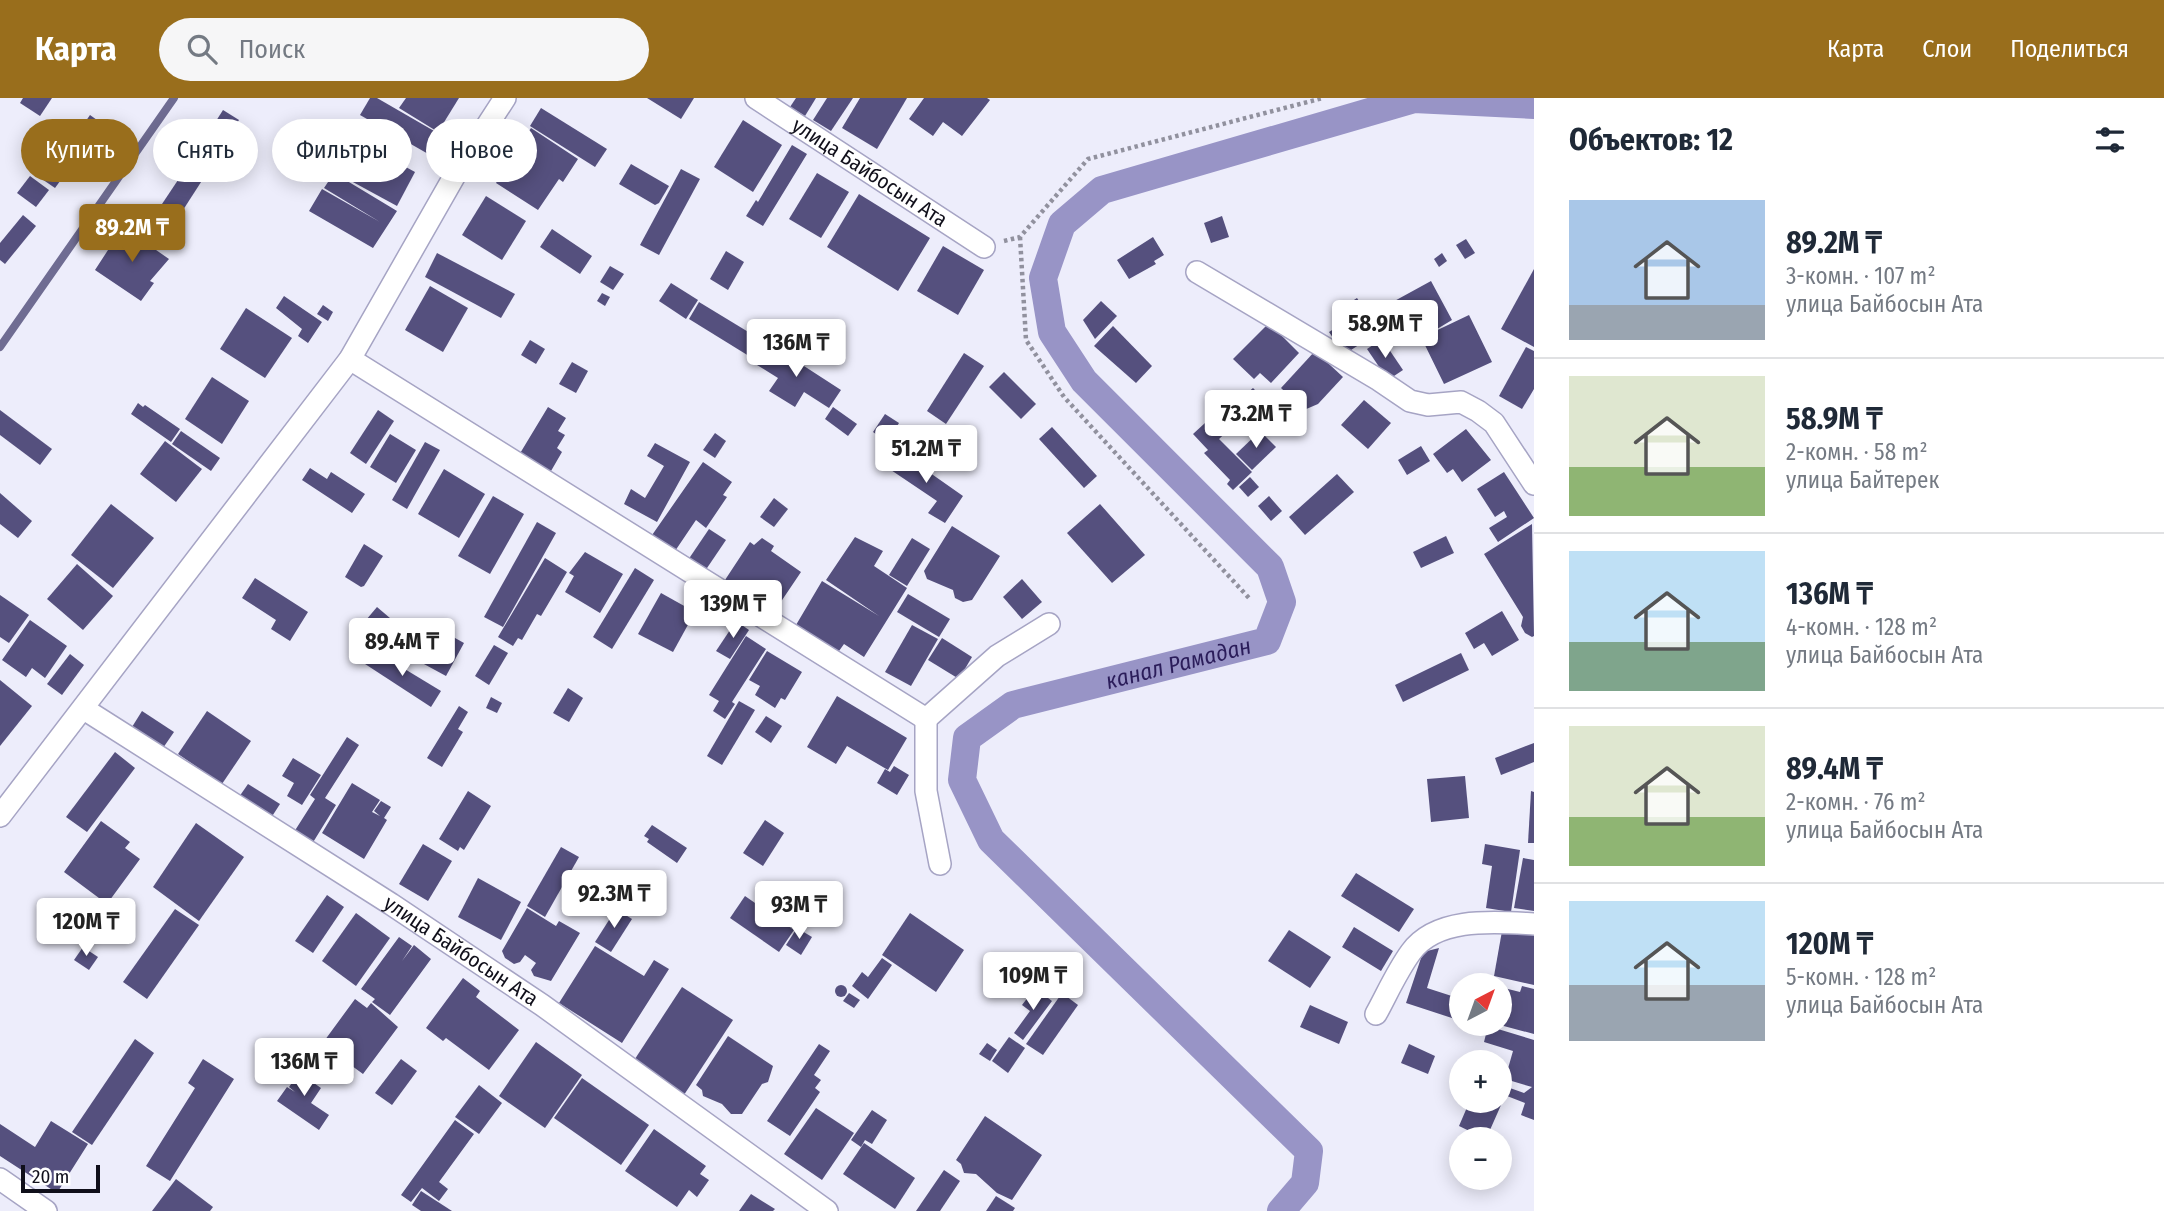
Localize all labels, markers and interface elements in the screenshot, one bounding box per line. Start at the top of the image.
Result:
search box [159,18,649,81]
text: Карта [35,29,117,69]
icon: search [183,30,221,68]
text: Поиск [239,34,305,65]
text: Карта [1827,35,1884,63]
text: Слои [1922,35,1972,63]
text: Поделиться [2010,35,2129,63]
street label: улица Байбосын Ата [787,112,952,233]
chip: Купить [21,119,139,182]
chip: Снять [153,119,258,182]
chip: Фильтры [272,119,412,182]
chip: Новое [426,119,537,182]
icon: filters [2091,121,2129,159]
text: Объектов: 12 [1569,122,1733,158]
pin: 89.2M ₸ [67,204,197,264]
text: 89.2M ₸ [95,213,169,241]
text: 89.2M ₸ [1786,225,1882,261]
icon: home [1625,228,1709,312]
text: 3-комн. · 107 m² [1786,262,1936,290]
text: улица Байбосын Ата [1786,290,1983,318]
pin: 58.9M ₸ [1320,300,1450,360]
text: 58.9M ₸ [1348,309,1422,337]
pin: 136M ₸ [739,320,853,379]
text: 136M ₸ [763,328,829,356]
pin: 73.2M ₸ [1191,390,1321,450]
text: 73.2M ₸ [1221,399,1291,427]
text: 58.9M ₸ [1786,401,1883,437]
icon: home [1625,404,1709,488]
pin: 51.2M ₸ [861,426,991,485]
text: 51.2M ₸ [891,434,961,462]
text: 2-комн. · 58 m² [1786,438,1927,466]
text: улица Байтерек [1786,466,1939,494]
text: 136M ₸ [1786,576,1873,612]
icon: home [1625,579,1709,663]
pin: 139M ₸ [676,580,790,640]
text: 139M ₸ [700,589,766,617]
text: 4-комн. · 128 m² [1786,613,1937,641]
pin: 89.4M ₸ [337,618,467,678]
text: 89.4M ₸ [365,627,439,655]
water label: канал Рамадан [1103,632,1254,695]
text: улица Байбосын Ата [1786,641,1983,669]
text: 89.4M ₸ [1786,751,1883,787]
icon: home [1625,754,1709,838]
text: 2-комн. · 76 m² [1786,788,1926,816]
text: улица Байбосын Ата [1786,816,1983,844]
pin: 92.3M ₸ [549,870,679,930]
text: 92.3M ₸ [578,879,650,907]
pin: 93M ₸ [750,882,848,941]
street label: улица Байбосын Ата [379,890,543,1012]
text: 93M ₸ [771,890,827,918]
pin: 120M ₸ [29,898,143,958]
text: 120M ₸ [53,907,119,935]
text: 120M ₸ [1786,926,1873,962]
icon: home [1625,929,1709,1013]
pin: 109M ₸ [976,953,1090,1012]
text: 109M ₸ [999,961,1067,989]
text: 5-комн. · 128 m² [1786,963,1936,991]
north arrow [1449,973,1512,1036]
map controls [1449,973,1512,1190]
text: улица Байбосын Ата [1786,991,1983,1019]
pin: 136M ₸ [247,1038,361,1098]
text: 136M ₸ [271,1047,337,1075]
button: + [1449,1050,1512,1113]
button: − [1449,1127,1512,1190]
scale bar [21,1162,100,1194]
text: 20 m [32,1165,69,1188]

